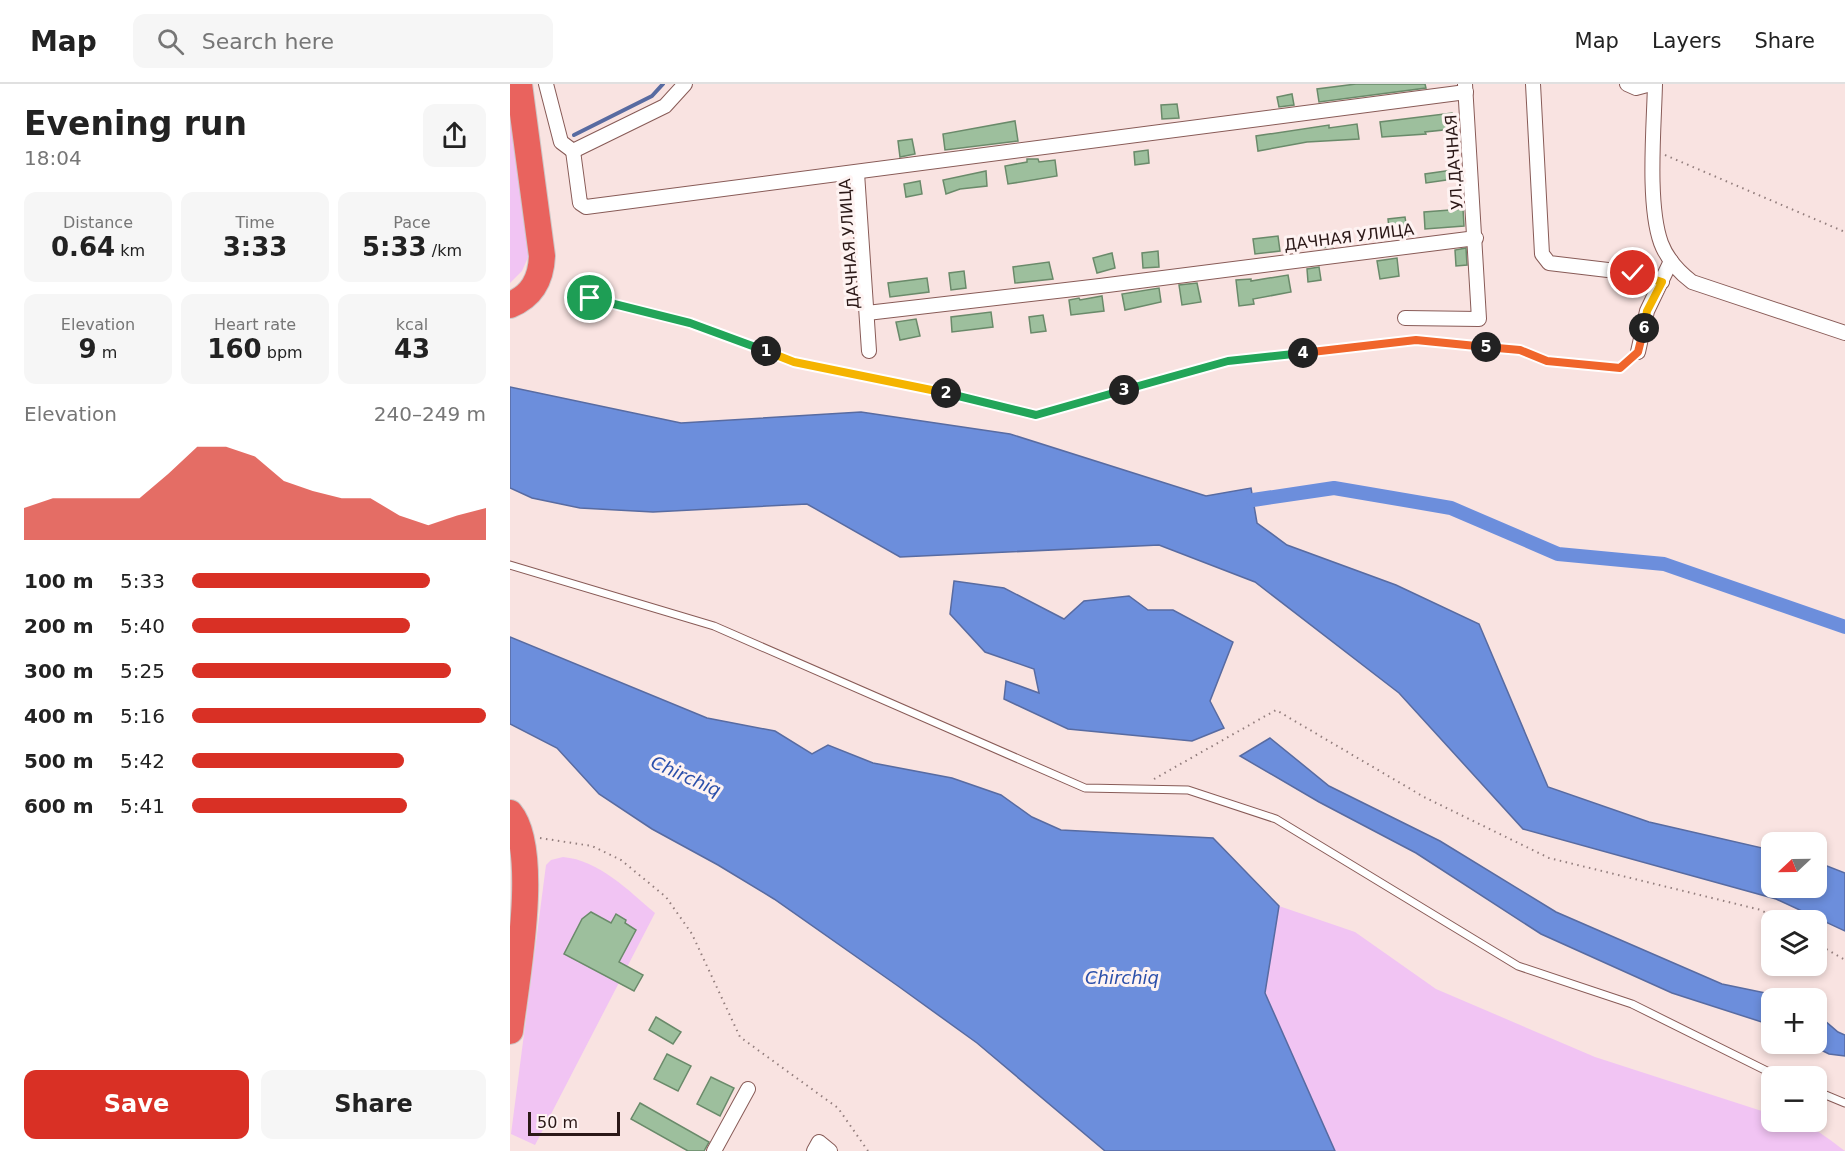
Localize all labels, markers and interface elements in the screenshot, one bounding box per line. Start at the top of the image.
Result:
search box [133,14,553,68]
text: Map [30,25,97,58]
icon: search [154,25,187,58]
text: Search here [202,29,334,54]
text: Map [1575,29,1619,53]
text: Layers [1652,29,1721,53]
text: Share [1754,29,1815,53]
text: Evening run [24,104,247,143]
button: share [423,104,486,167]
street label: УЛ.ДАЧНАЯ [1441,114,1467,210]
text: 18:04 [24,146,82,170]
street label: ДАЧНАЯ УЛИЦА [835,178,863,310]
text: Distance [63,213,133,232]
text: Time [235,213,275,232]
text: Pace [393,213,431,232]
street label: ДАЧНАЯ УЛИЦА [1283,220,1415,254]
text: 0.64 [51,232,115,262]
text: 3:33 [223,232,287,262]
text: 5:33 [362,232,427,262]
text: km [115,241,145,260]
text: /km [427,241,462,260]
pin [1607,247,1658,298]
icon: check [1616,256,1649,289]
pin [564,272,615,323]
icon: arrive [573,281,606,314]
pin: 6 [1629,313,1659,343]
text: Elevation [61,315,135,334]
text: Heart rate [214,315,296,334]
text: kcal [396,315,428,334]
text: 6 [1638,318,1650,337]
pin: 5 [1471,332,1501,362]
text: 9 [79,334,97,364]
text: 160 [207,334,262,364]
text: 43 [394,334,430,364]
pin: 1 [751,336,781,366]
text: 5 [1480,337,1492,356]
pin: 4 [1288,338,1318,368]
text: 1 [760,341,772,360]
text: m [97,343,117,362]
text: bpm [262,343,303,362]
text: 4 [1297,343,1309,362]
pin: 3 [1109,375,1139,405]
pin: 2 [931,378,961,408]
text: 3 [1118,380,1130,399]
text: 2 [940,383,952,402]
text: Elevation [24,402,117,426]
text: 240–249 m [374,402,486,426]
text: 100 m [24,569,94,593]
text: 5:33 [120,569,165,593]
text: 200 m [24,614,94,638]
text: 5:40 [120,614,165,638]
text: 300 m [24,659,94,683]
text: 5:25 [120,659,165,683]
text: 400 m [24,704,94,728]
text: 5:16 [120,704,165,728]
text: 500 m [24,749,94,773]
text: 5:42 [120,749,165,773]
water label: Chirchiq [648,751,724,801]
text: 600 m [24,794,94,818]
text: 5:41 [120,794,165,818]
north arrow [1761,832,1827,898]
map controls [1761,832,1827,1132]
button: layers [1761,910,1827,976]
water label: Chirchiq [1085,967,1159,988]
button: + [1761,988,1827,1054]
button: − [1761,1066,1827,1132]
button: Save [24,1070,249,1139]
button: Share [261,1070,486,1139]
scale bar [528,1109,620,1136]
text: 50 m [537,1113,578,1132]

